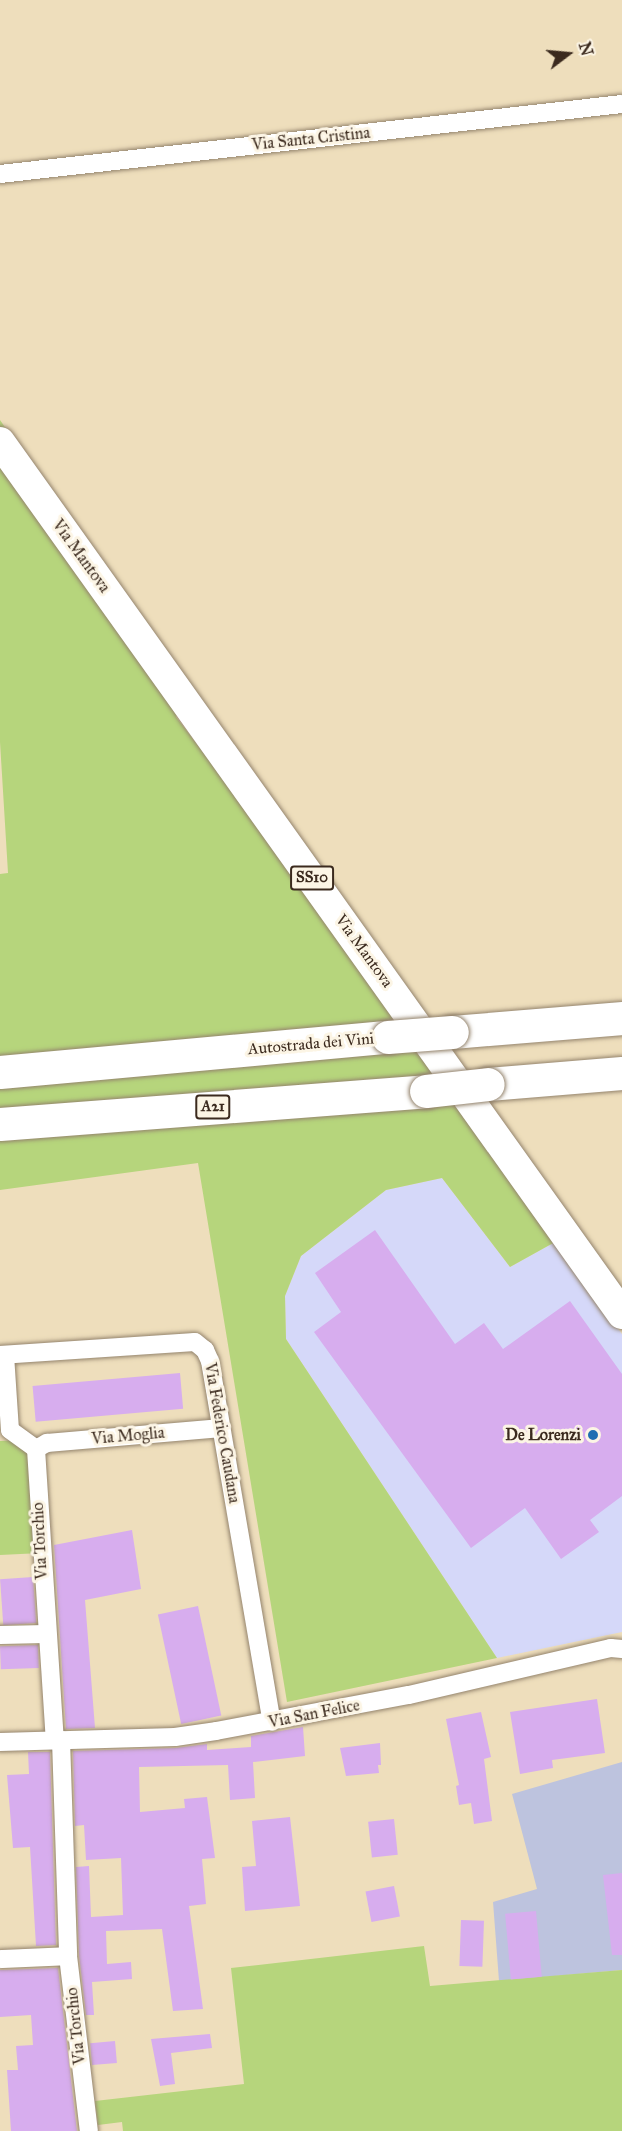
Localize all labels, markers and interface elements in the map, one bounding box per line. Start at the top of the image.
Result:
north arrow [538,24,598,84]
text: N [575,40,597,58]
street label: Via Santa Cristina [251,123,371,155]
street label: Via Mantova [48,516,114,596]
road number: SS10 [290,866,334,890]
street label: Via Mantova [331,911,397,991]
street label: Autostrada dei Vini [247,1029,375,1059]
road number: A21 [195,1095,231,1119]
street label: Via Federico Caudana [200,1361,244,1505]
street label: Via Moglia [91,1423,165,1449]
place label: De Lorenzi [505,1425,581,1445]
marker: De Lorenzi [586,1428,600,1442]
street label: Via Torchio [28,1502,52,1580]
street label: Via San Felice [267,1696,361,1732]
street label: Via Torchio [62,1986,90,2066]

